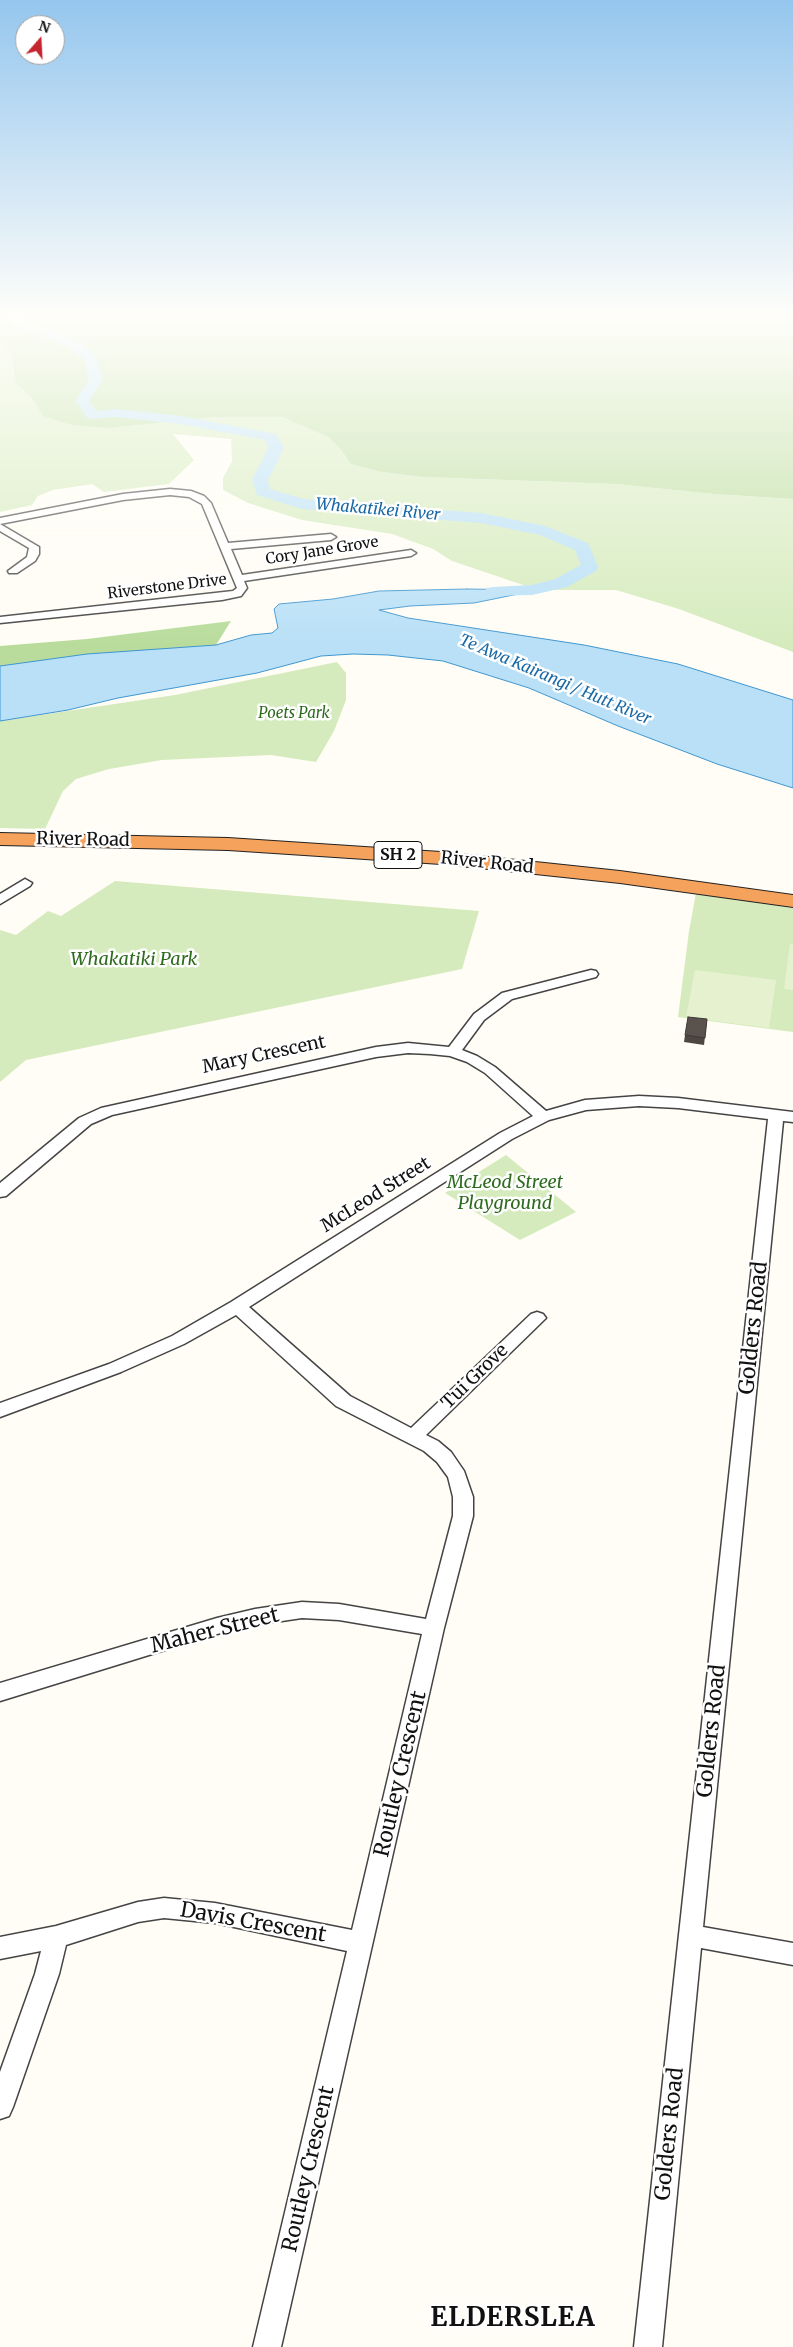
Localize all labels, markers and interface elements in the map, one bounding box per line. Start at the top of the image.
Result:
north arrow [15,15,65,65]
text: N [36,16,53,37]
water label: Whakatīkei River [315,495,441,525]
street label: Cory Jane Grove [264,533,380,569]
street label: Riverstone Drive [106,571,228,603]
water label: Te Awa Kairangi / Hutt River [456,631,654,729]
park label: Poets Park [258,705,330,723]
street label: River Road [36,828,130,852]
road number: SH 2 [374,842,422,868]
street label: River Road [439,847,535,879]
park label: Whakatiki Park [71,949,197,971]
street label: Mary Crescent [201,1031,327,1079]
street label: McLeod Street [317,1153,435,1237]
park label: McLeod Street Playground [447,1172,563,1214]
street label: Golders Road [734,1260,774,1396]
street label: Tui Grove [437,1340,513,1414]
street label: Maher Street [148,1603,282,1659]
street label: Golders Road [692,1663,732,1799]
street label: Routley Crescent [370,1689,432,1859]
street label: Davis Crescent [178,1898,328,1948]
street label: Golders Road [650,2066,690,2202]
street label: Routley Crescent [278,2084,340,2254]
district label: ELDERSLEA [429,2303,597,2335]

